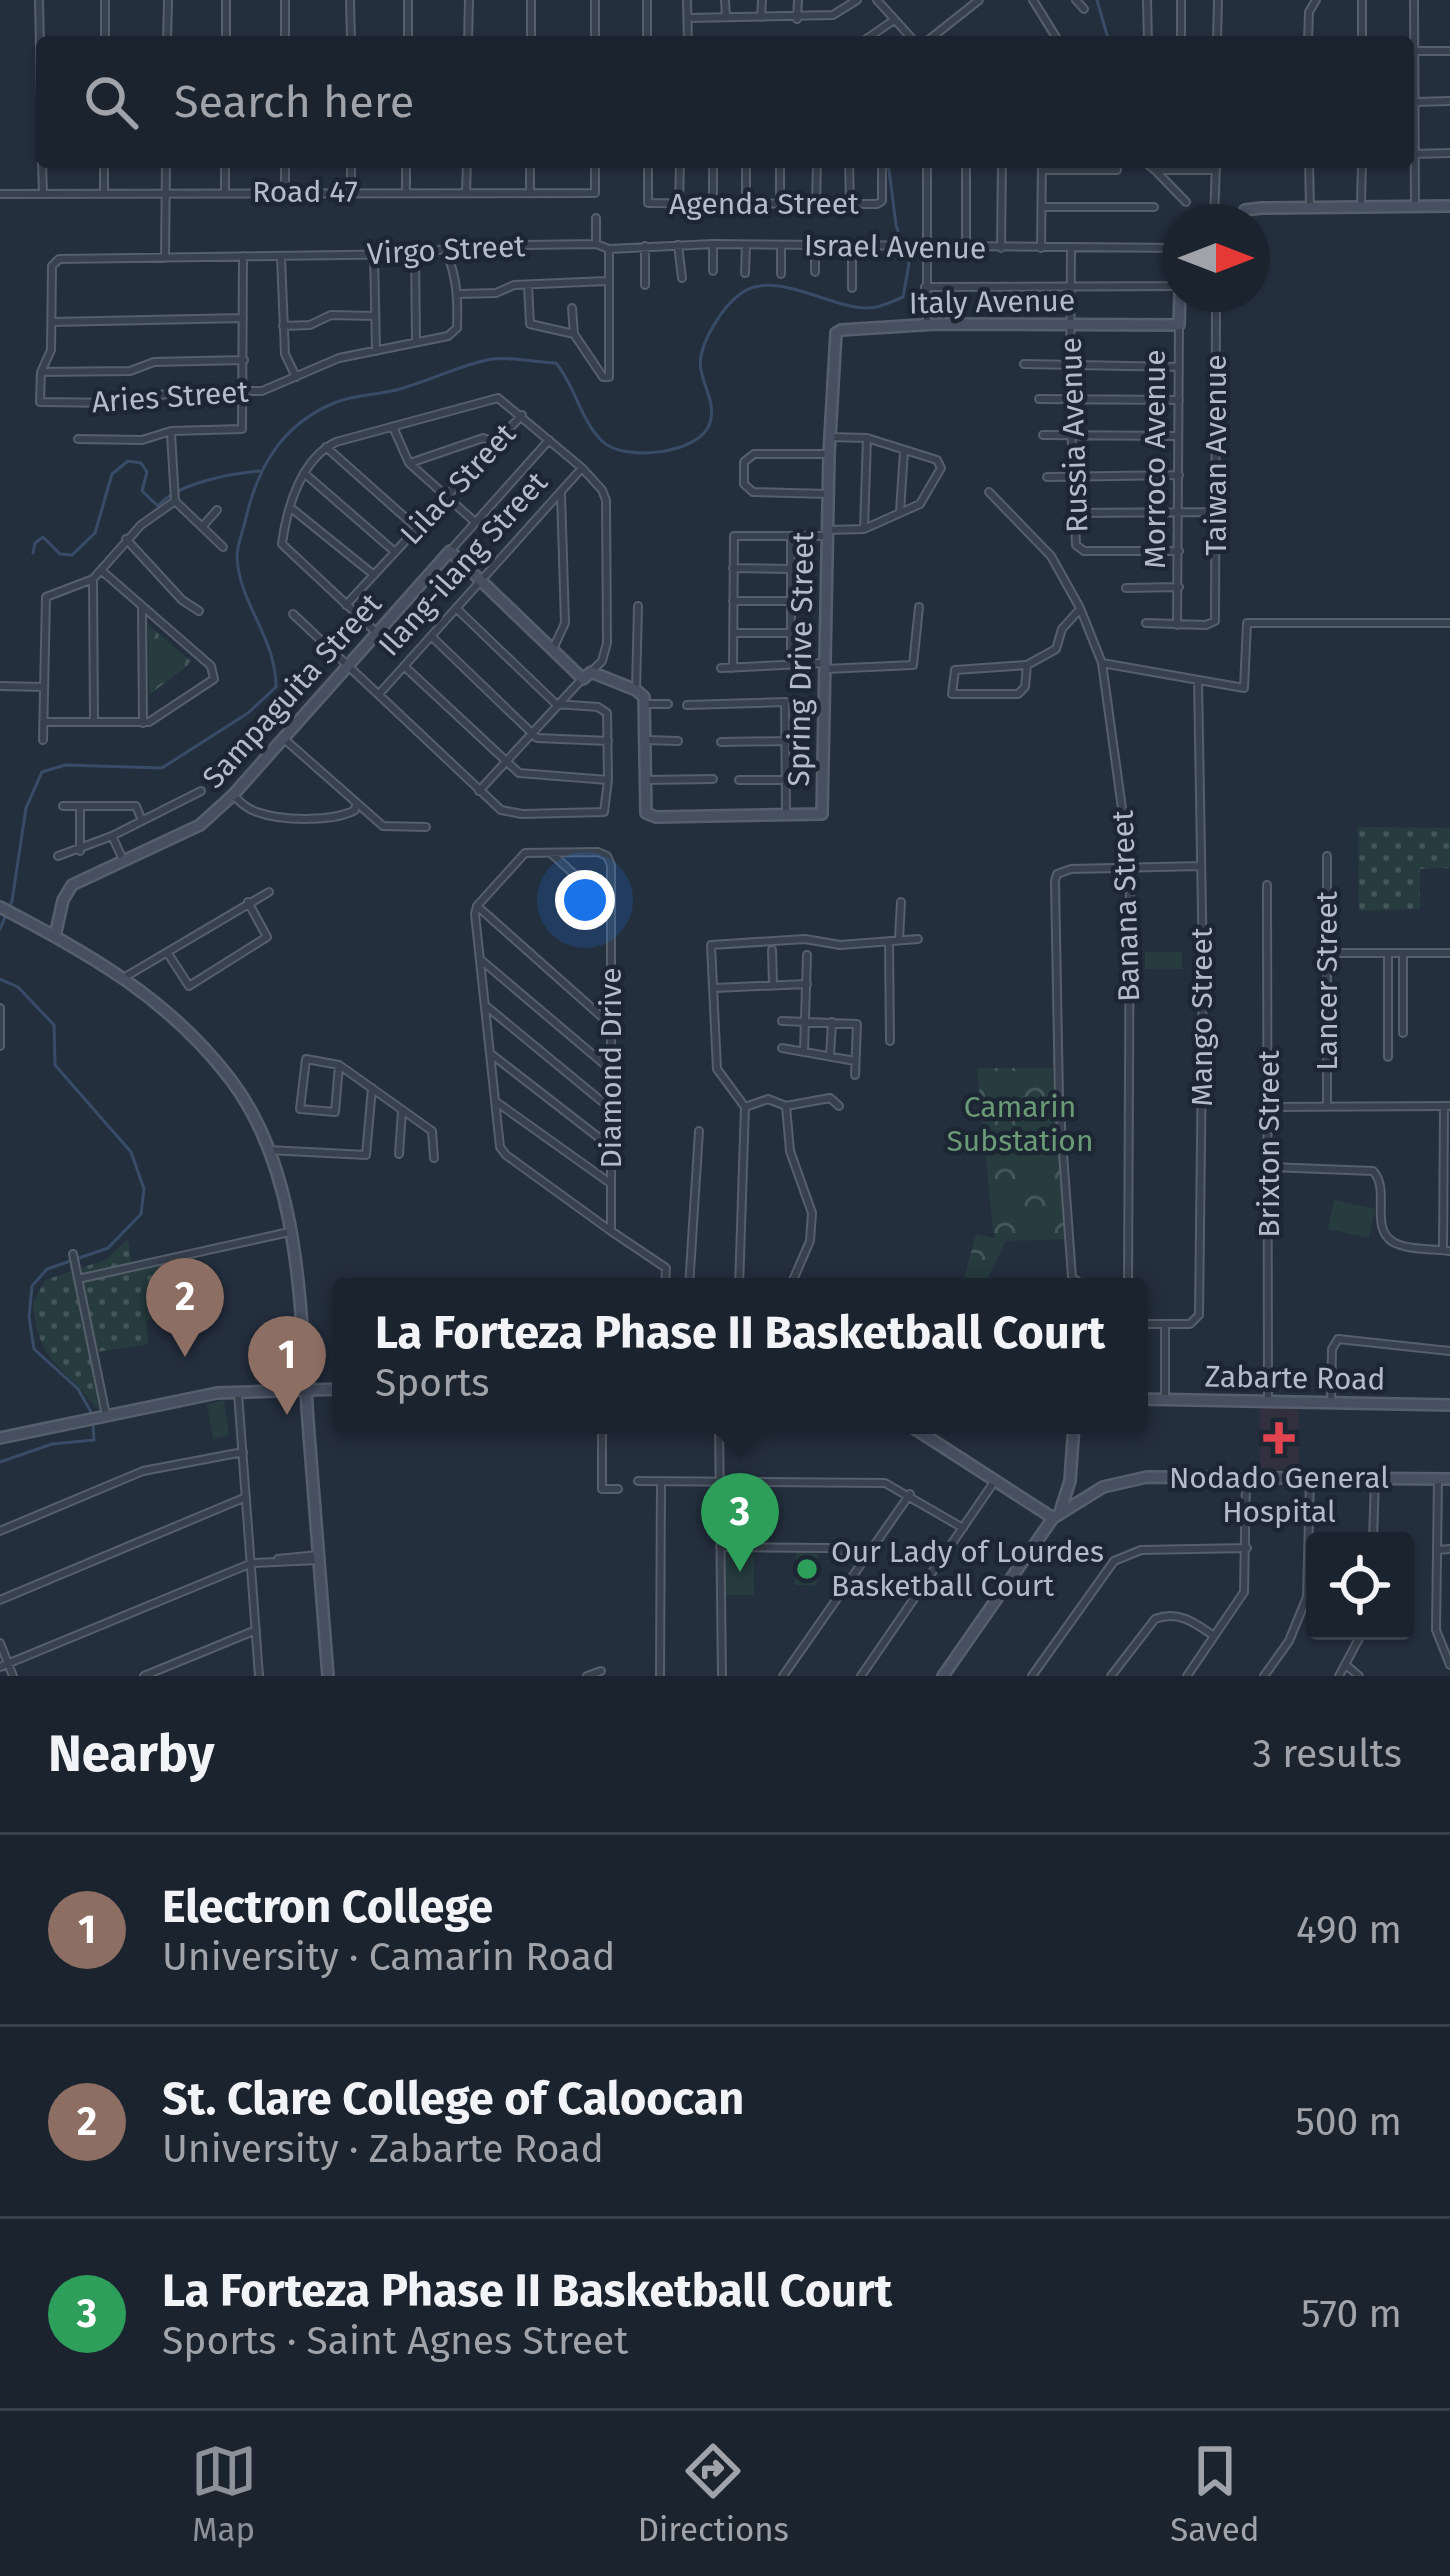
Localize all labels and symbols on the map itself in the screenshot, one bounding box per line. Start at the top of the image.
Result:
street label: Road 47 [252,174,358,210]
street label: Agenda Street [669,186,859,222]
north arrow [1162,204,1270,312]
street label: Israel Avenue [804,227,986,267]
street label: Virgo Street [366,228,526,272]
street label: Italy Avenue [909,283,1075,321]
street label: Russia Avenue [1053,337,1095,533]
street label: Morroco Avenue [1137,349,1173,569]
street label: Taiwan Avenue [1198,354,1234,556]
street label: Aries Street [90,374,250,420]
street label: Lilac Street [393,416,523,552]
street label: Ilang-ilang Street [371,465,555,663]
street label: Spring Drive Street [781,531,821,787]
street label: Sampaguita Street [195,586,389,796]
street label: Banana Street [1105,809,1147,1002]
your location [555,870,615,930]
street label: Lancer Street [1309,891,1345,1071]
street label: Mango Street [1184,927,1220,1107]
street label: Diamond Drive [593,967,629,1169]
street label: Brixton Street [1251,1050,1287,1238]
park label: Camarin Substation [947,1089,1093,1159]
pin: 2 [146,1258,224,1357]
pin: 1 [248,1316,326,1415]
street label: Zabarte Road [1204,1358,1386,1398]
marker: Nodado General Hospital [1263,1422,1295,1454]
place label: Nodado General Hospital [1169,1460,1389,1530]
pin: 3 [701,1473,779,1572]
place label: Our Lady of Lourdes Basketball Court [831,1534,1104,1604]
marker: Our Lady of Lourdes Basketball Court [794,1556,820,1582]

